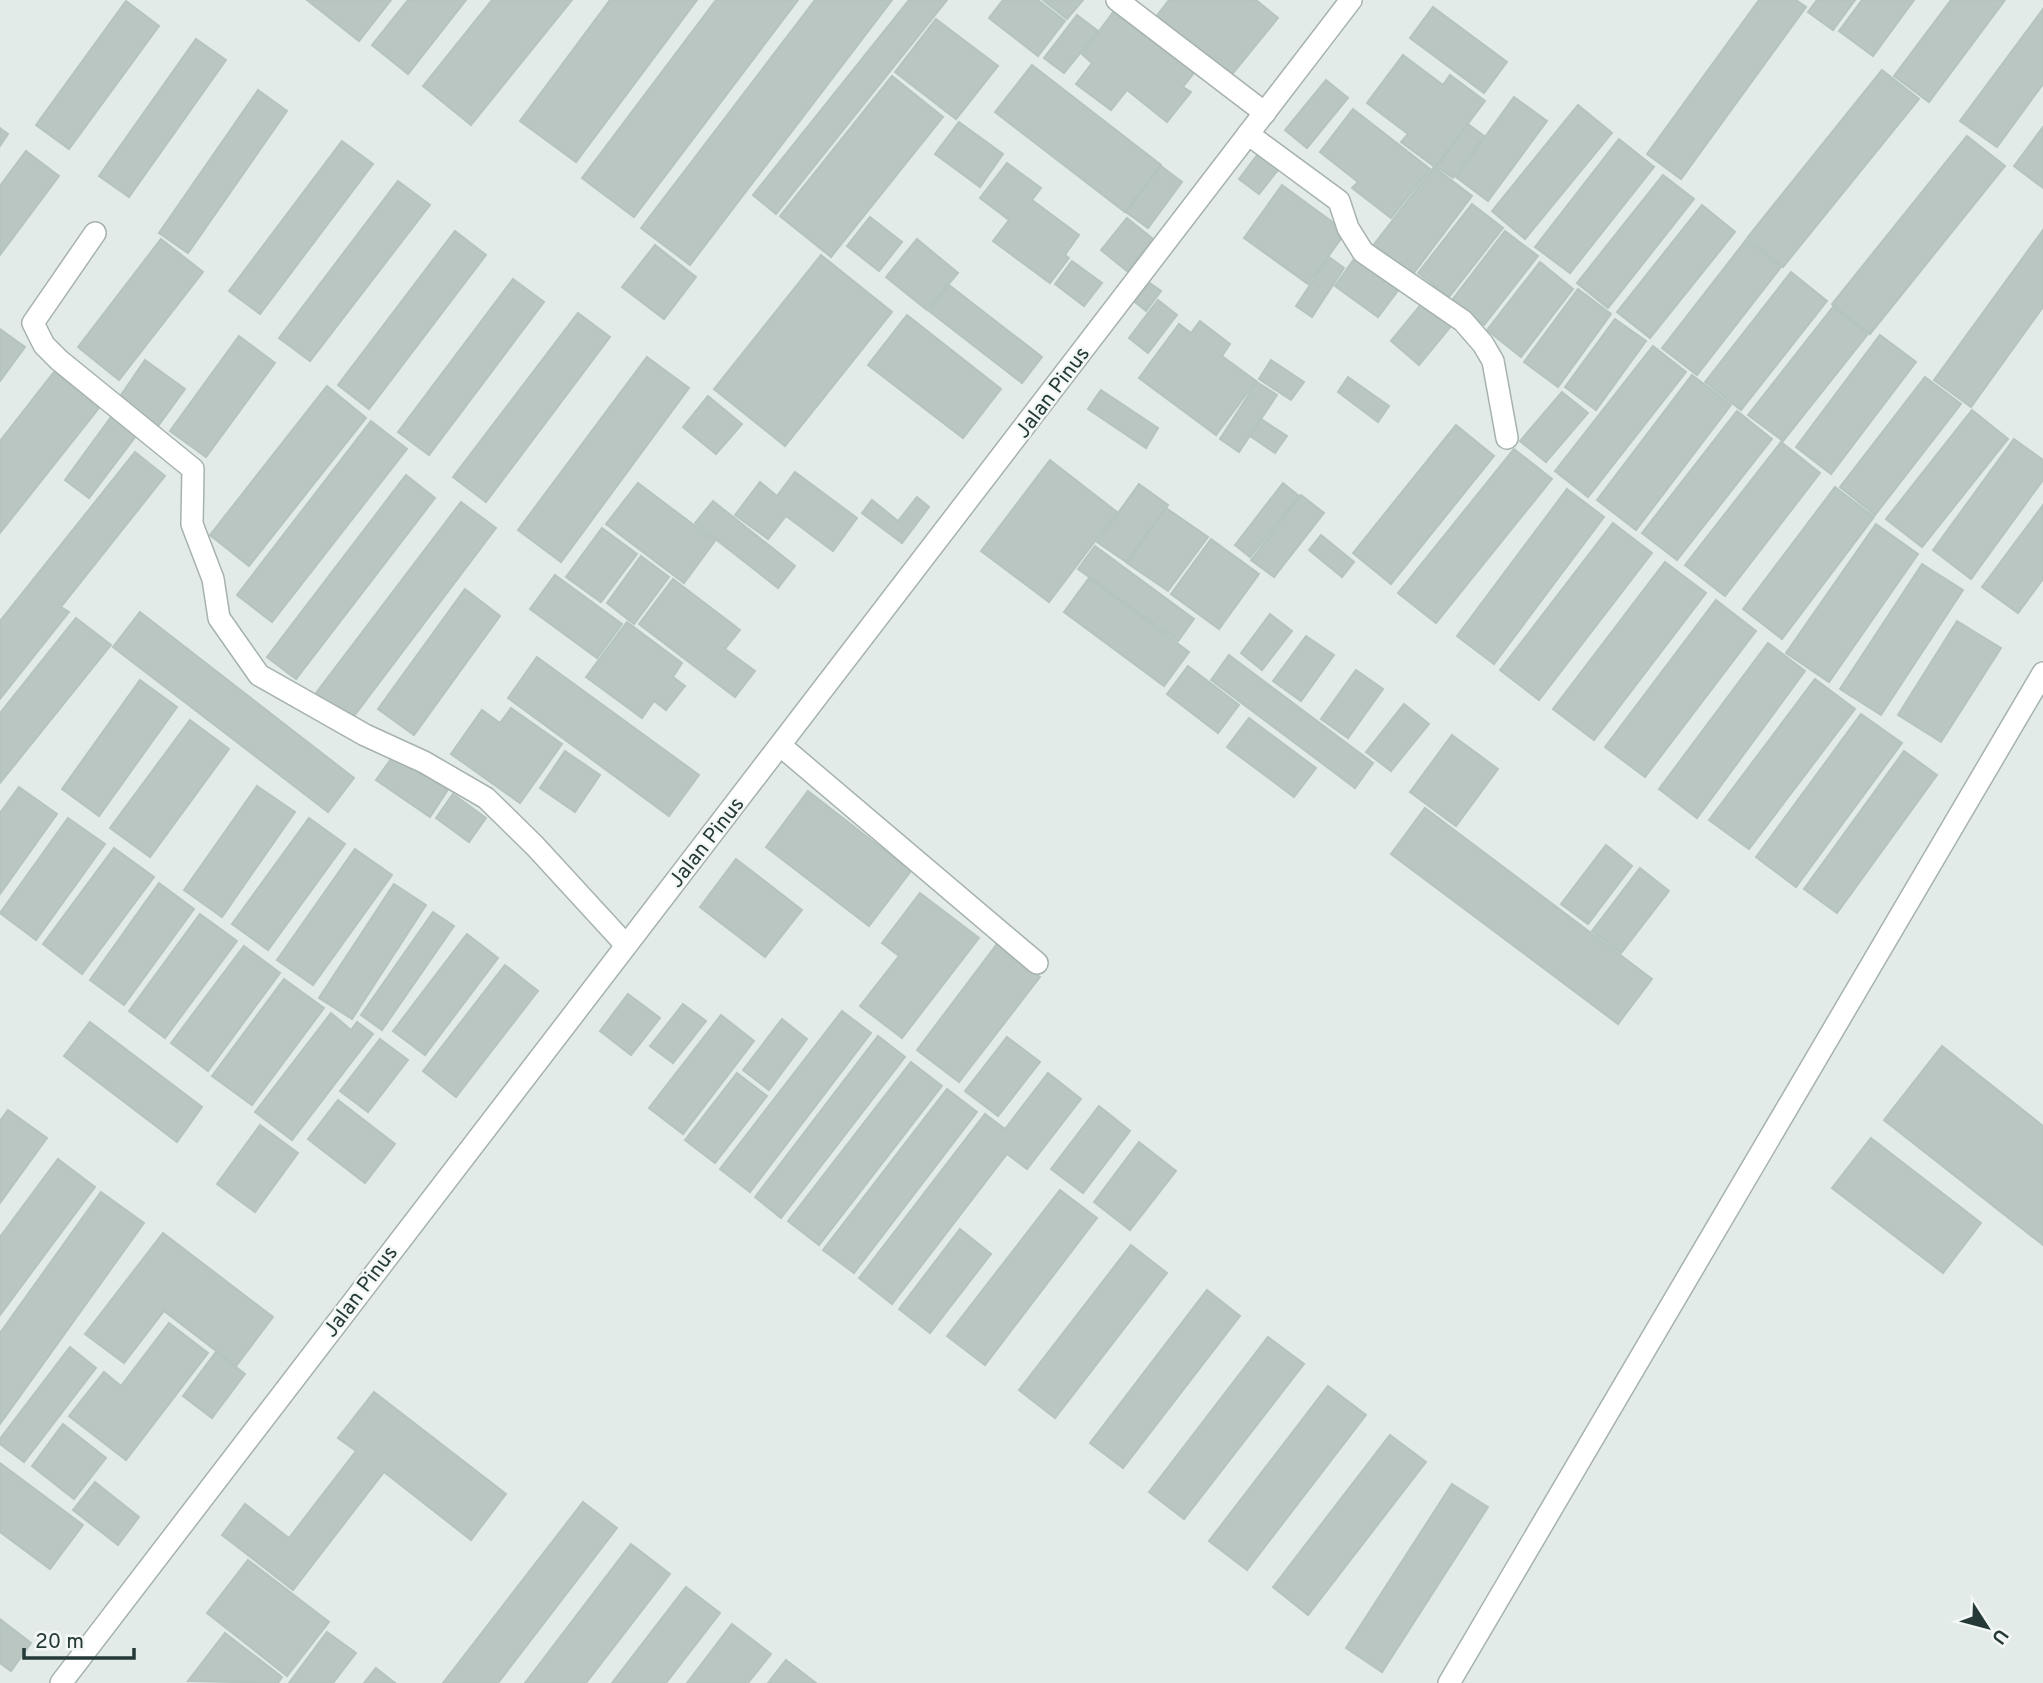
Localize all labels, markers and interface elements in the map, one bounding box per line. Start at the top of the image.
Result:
street label: Jalan Pinus [1010,342,1097,444]
street label: Jalan Pinus [663,792,751,894]
street label: Jalan Pinus [318,1241,405,1343]
north arrow [1952,1592,2022,1662]
scale bar [24,1616,135,1660]
text: U [1985,1623,2013,1648]
text: 20 m [35,1629,84,1656]

